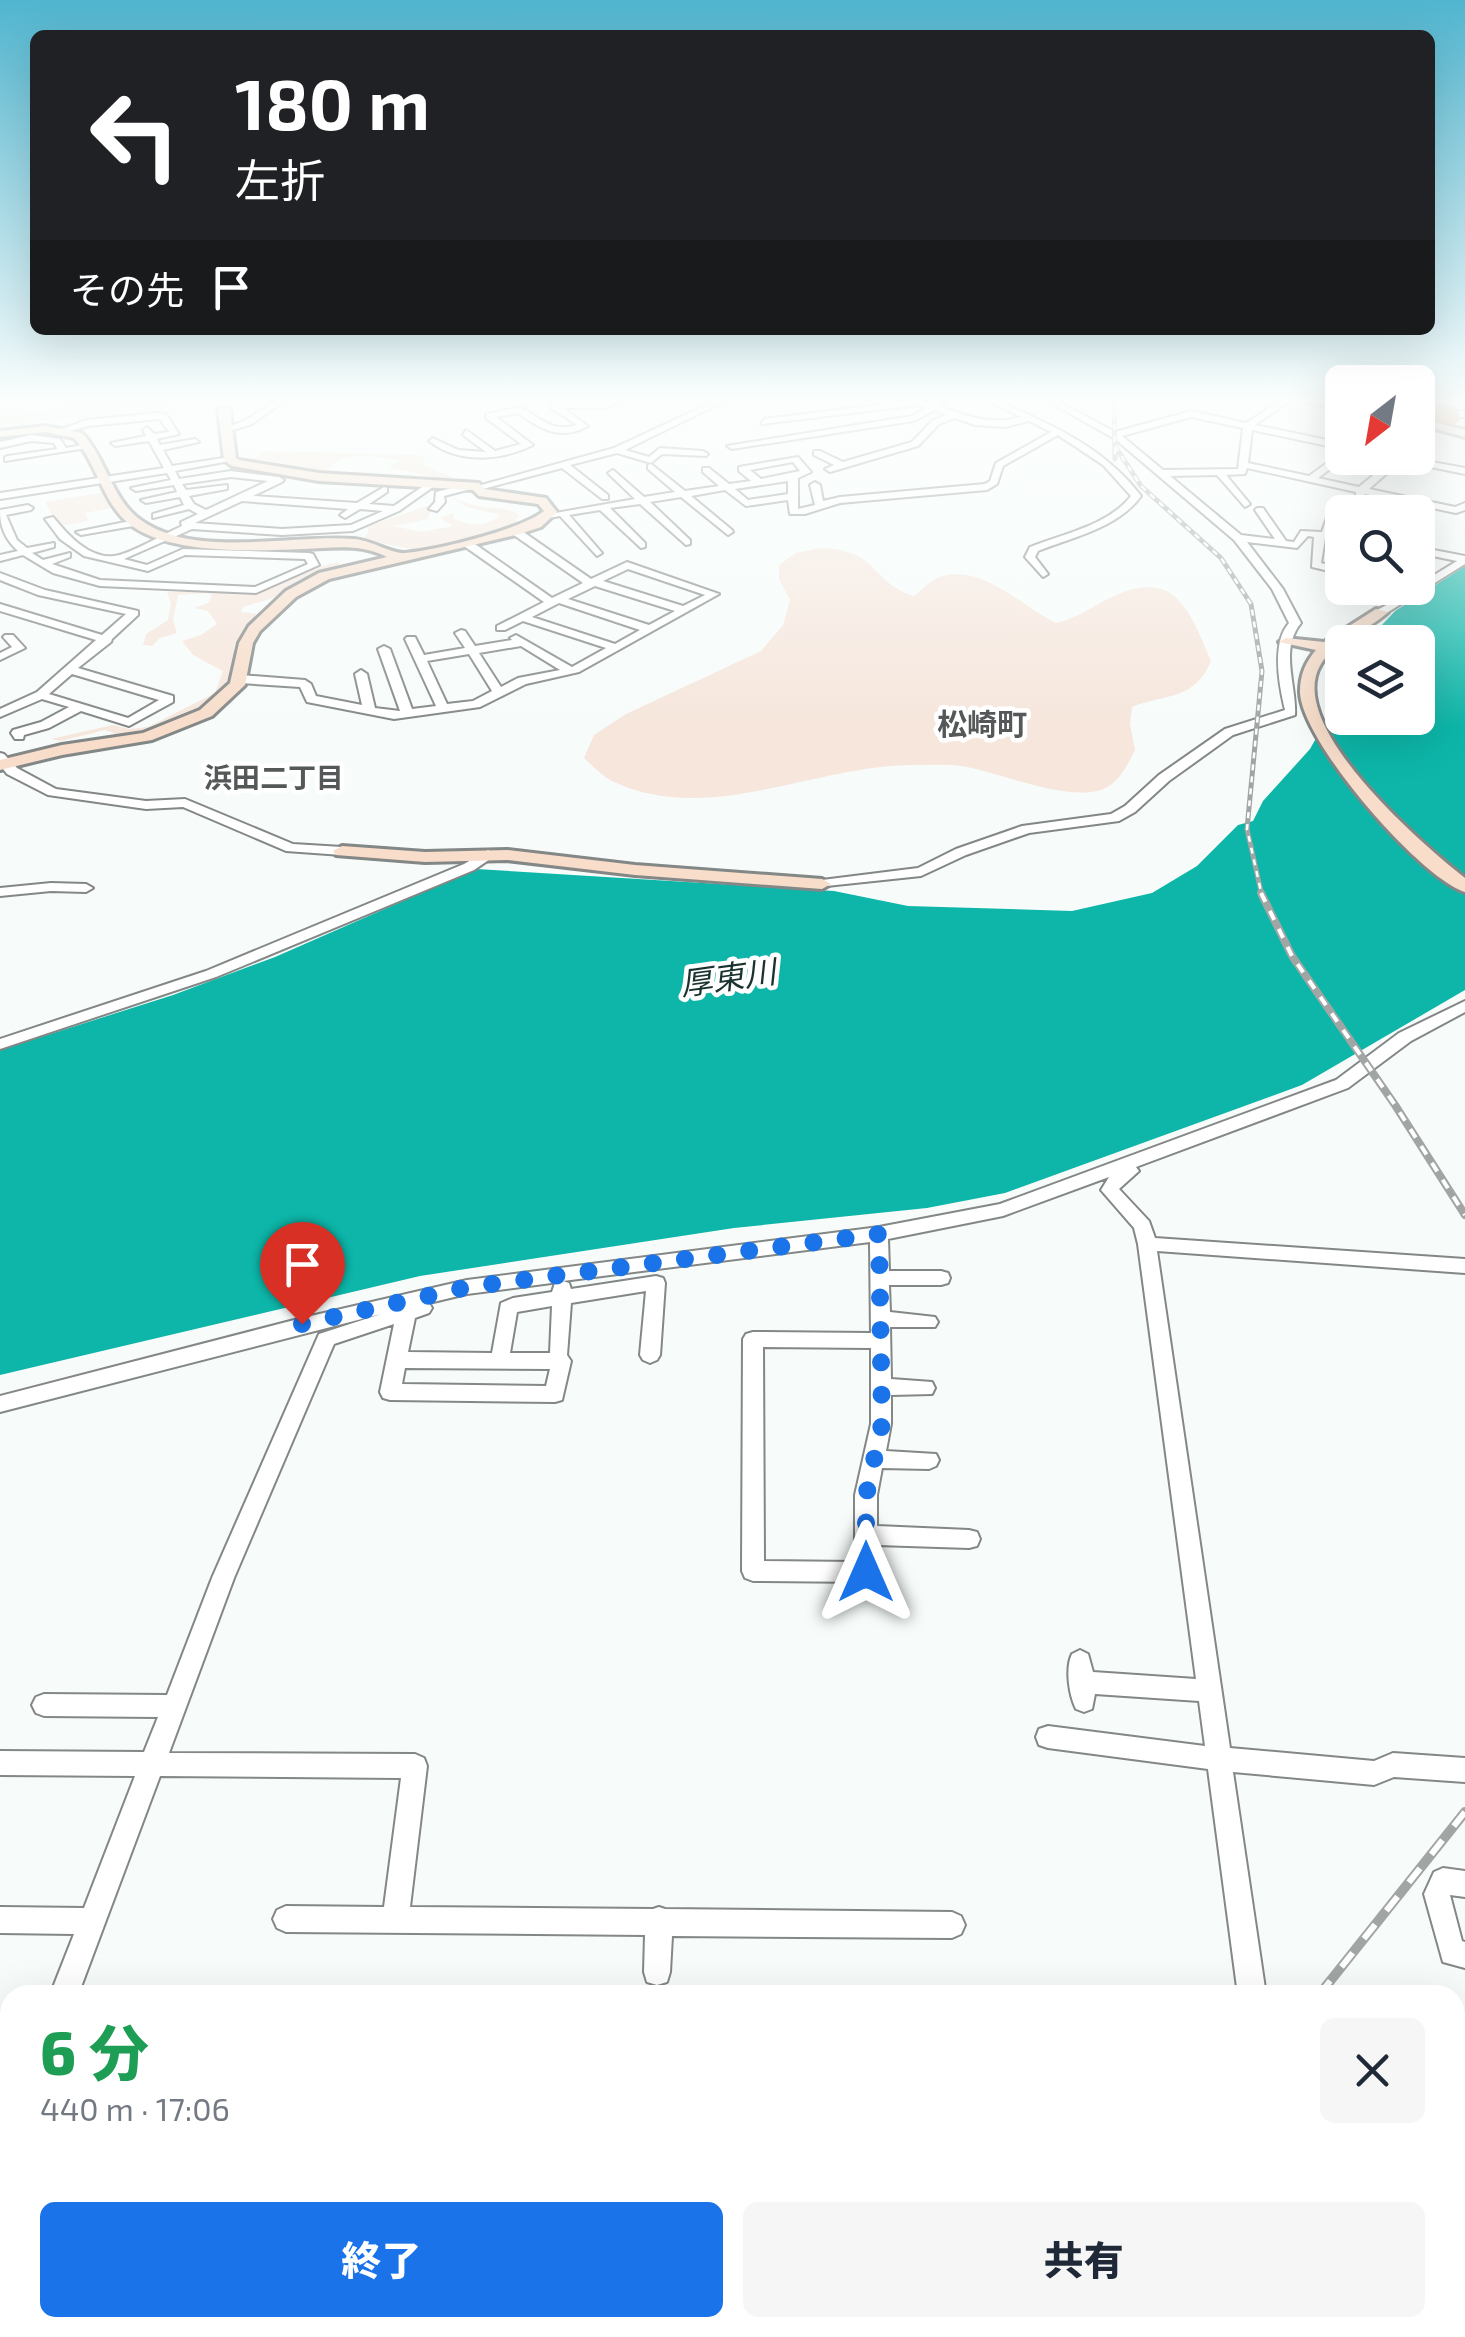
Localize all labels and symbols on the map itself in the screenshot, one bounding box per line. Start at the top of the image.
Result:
north arrow [1325,365,1435,475]
district label: 松崎町 [937,705,1027,741]
district label: 浜田二丁目 [204,760,344,794]
water label: 厚東川 [678,950,781,1002]
pin [260,1222,345,1325]
position arrow [814,1520,918,1624]

